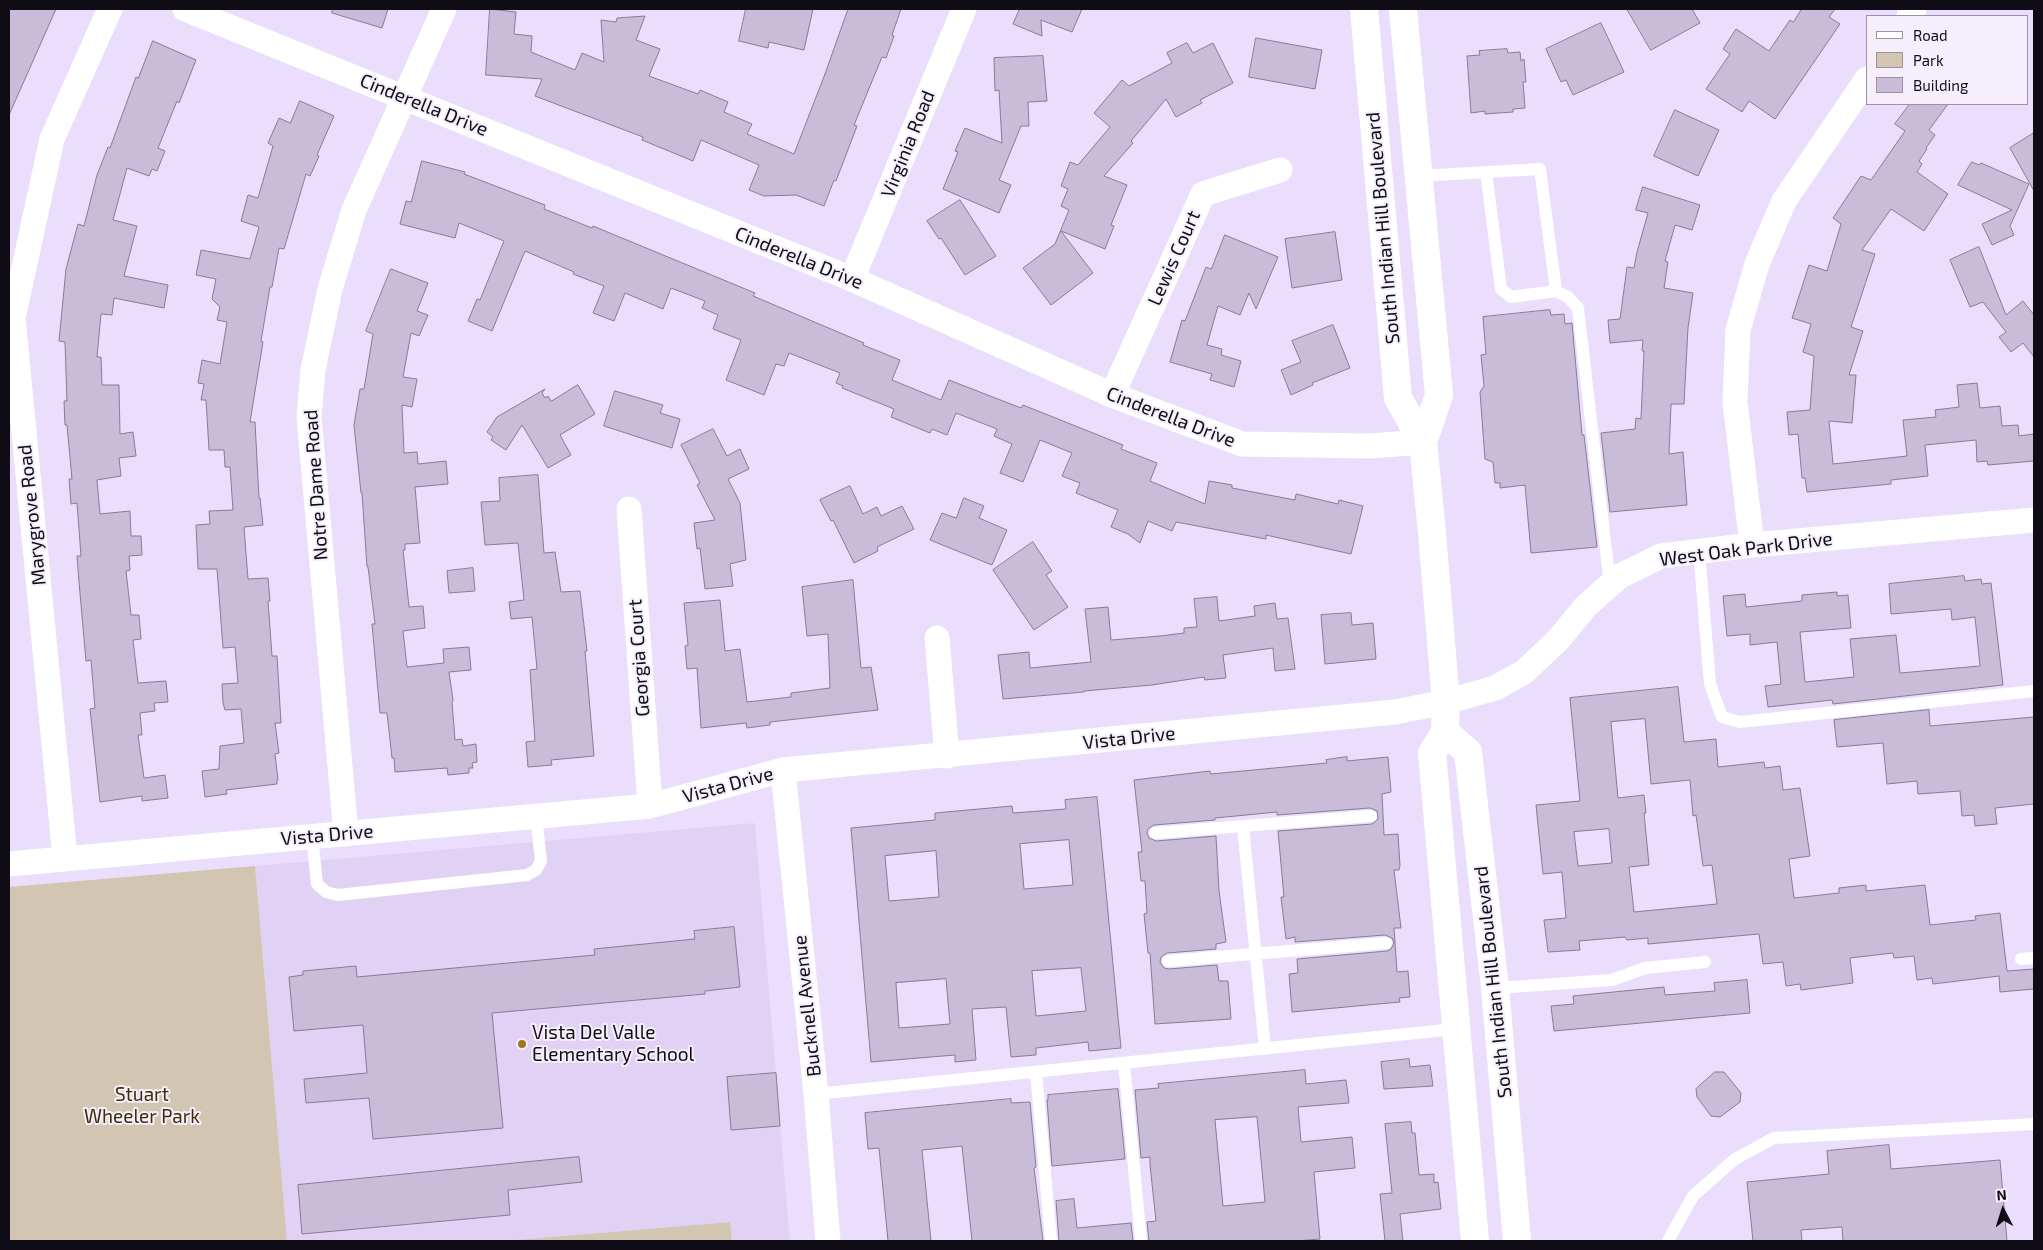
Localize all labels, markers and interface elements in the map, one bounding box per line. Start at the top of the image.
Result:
legend [1866,15,2028,105]
text: Road [1913,26,1948,44]
text: Park [1913,51,1944,69]
street label: Cinderella Drive [357,69,491,141]
text: Building [1913,76,1968,94]
street label: Virginia Road [876,87,940,201]
street label: South Indian Hill Boulevard [1361,111,1405,345]
street label: Lewis Court [1143,207,1205,309]
street label: Cinderella Drive [732,222,866,294]
street label: Cinderella Drive [1103,382,1239,452]
street label: Notre Dame Road [299,409,333,561]
street label: Marygrove Road [13,443,51,587]
street label: West Oak Park Drive [1658,527,1834,571]
street label: Georgia Court [624,598,654,718]
street label: Vista Drive [1082,722,1176,754]
street label: Vista Drive [680,762,776,808]
street label: Vista Drive [280,820,374,850]
street label: South Indian Hill Boulevard [1469,865,1517,1099]
street label: Bucknell Avenue [788,934,826,1078]
place label: Vista Del Valle Elementary School [532,1022,694,1066]
marker: Vista Del Valle Elementary School [516,1038,528,1050]
park label: Stuart Wheeler Park [84,1084,200,1128]
north arrow [1978,1185,2028,1235]
text: N [1996,1186,2007,1203]

